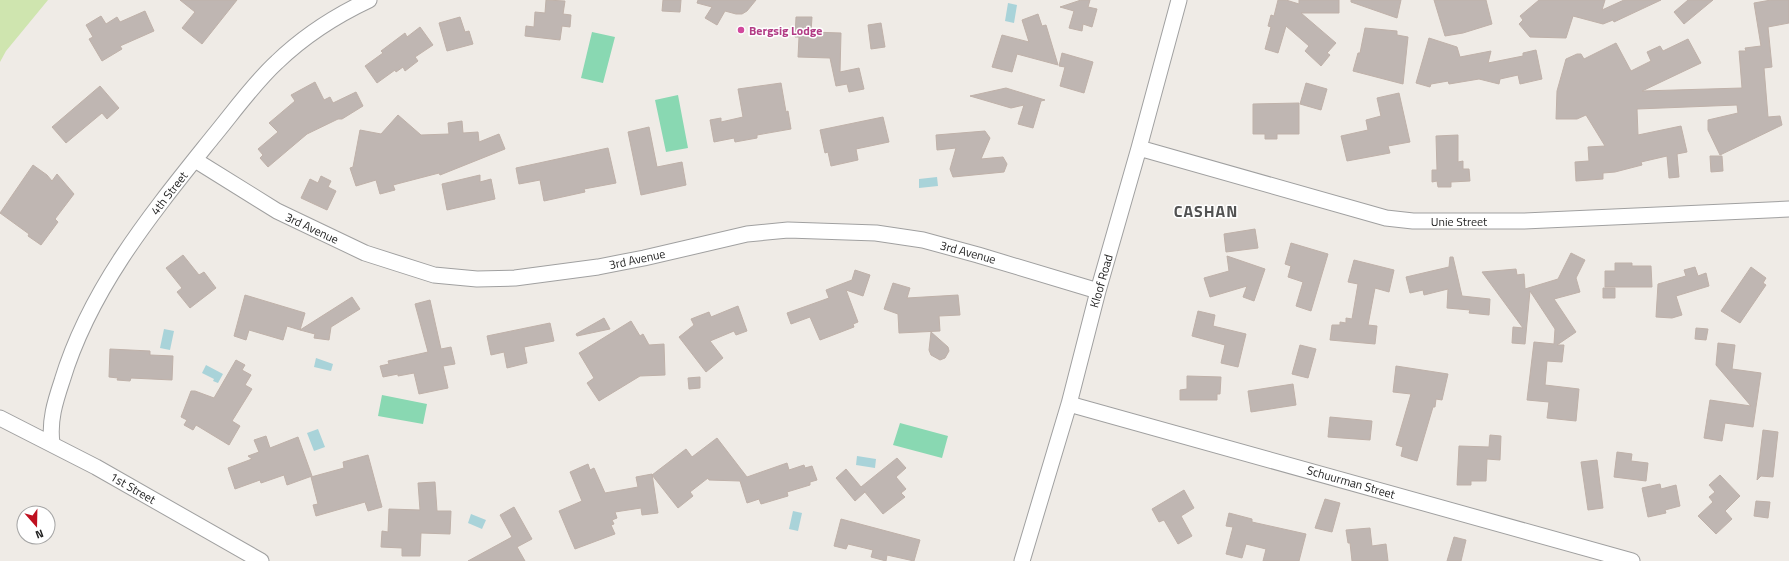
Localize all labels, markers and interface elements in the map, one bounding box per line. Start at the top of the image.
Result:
place label: Bergsig Lodge [749,21,822,40]
marker: Bergsig Lodge [736,25,746,35]
street label: 4th Street [146,166,193,219]
district label: CASHAN [1174,199,1238,223]
street label: 3rd Avenue [282,207,342,249]
street label: Unie Street [1431,212,1488,231]
street label: 3rd Avenue [938,235,998,269]
street label: 3rd Avenue [607,244,667,274]
street label: Kloof Road [1084,252,1118,310]
street label: Schuurman Street [1305,460,1398,504]
street label: 1st Street [107,467,160,509]
north arrow [16,505,56,545]
text: N [33,526,46,543]

